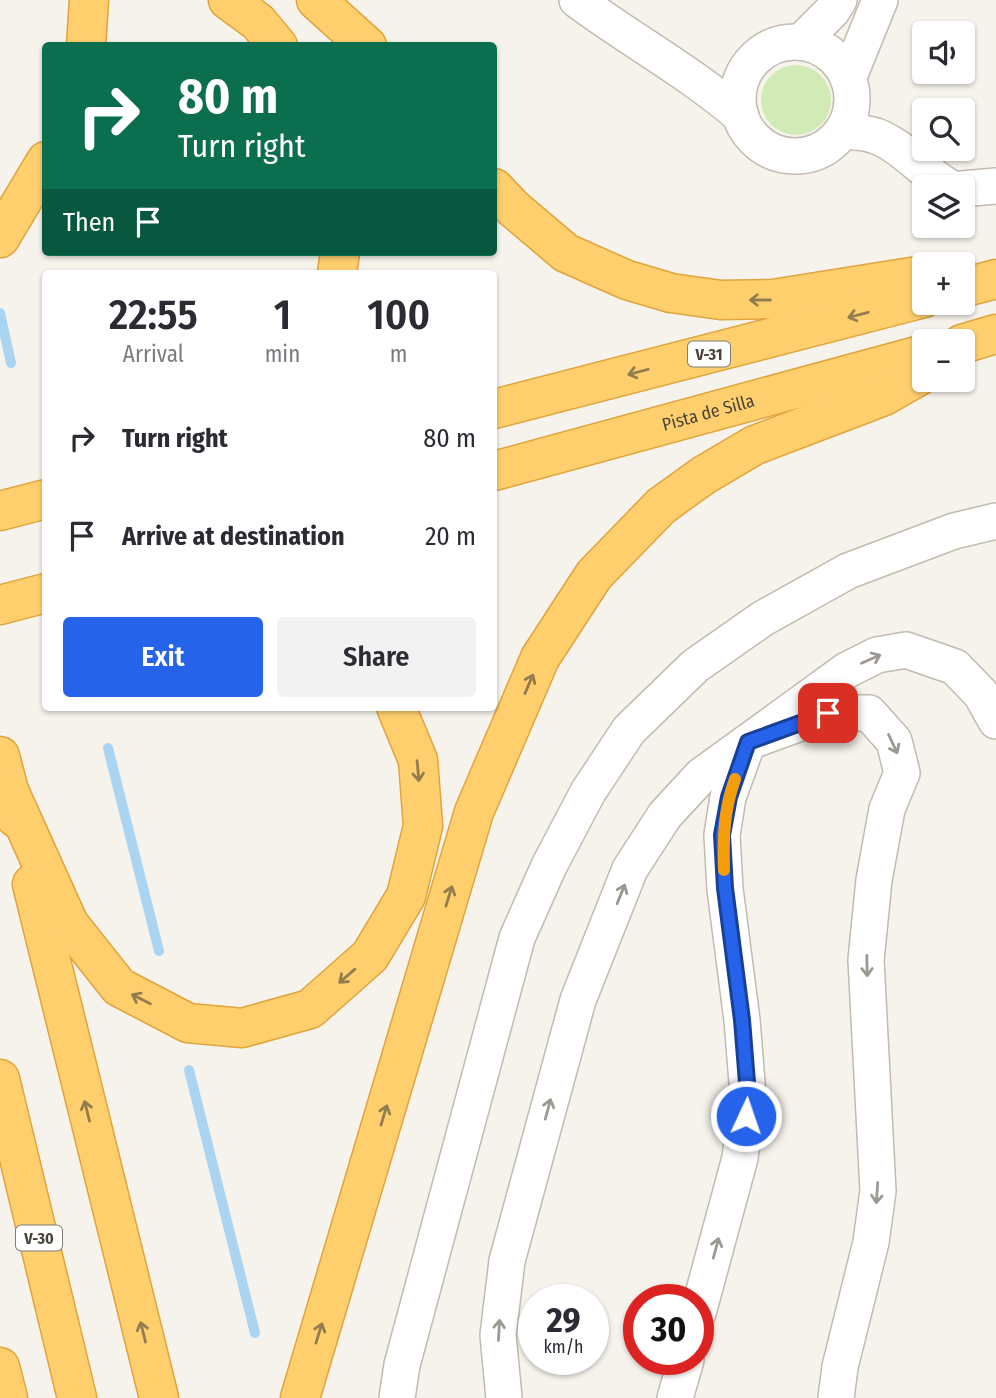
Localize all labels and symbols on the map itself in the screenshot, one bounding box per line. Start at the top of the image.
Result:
one-way arrow [748,293,771,306]
one-way arrow [847,309,870,322]
road number: V-31 [688,342,730,366]
one-way arrow [627,366,650,379]
street label: Pista de Silla [659,390,757,436]
one-way arrow [859,652,881,665]
one-way arrow [523,674,536,695]
pin [798,683,858,743]
one-way arrow [887,734,900,755]
one-way arrow [412,759,425,782]
one-way arrow [615,883,628,905]
one-way arrow [443,886,456,908]
one-way arrow [860,954,874,977]
one-way arrow [339,968,357,984]
one-way arrow [131,992,152,1006]
position arrow [709,1079,783,1153]
one-way arrow [543,1098,556,1120]
one-way arrow [80,1100,93,1123]
one-way arrow [378,1104,391,1126]
one-way arrow [870,1181,883,1203]
road number: V-30 [16,1226,62,1250]
one-way arrow [710,1237,723,1259]
speed limit sign: 30 [623,1284,714,1375]
one-way arrow [493,1319,506,1342]
one-way arrow [136,1321,149,1344]
one-way arrow [314,1322,327,1344]

